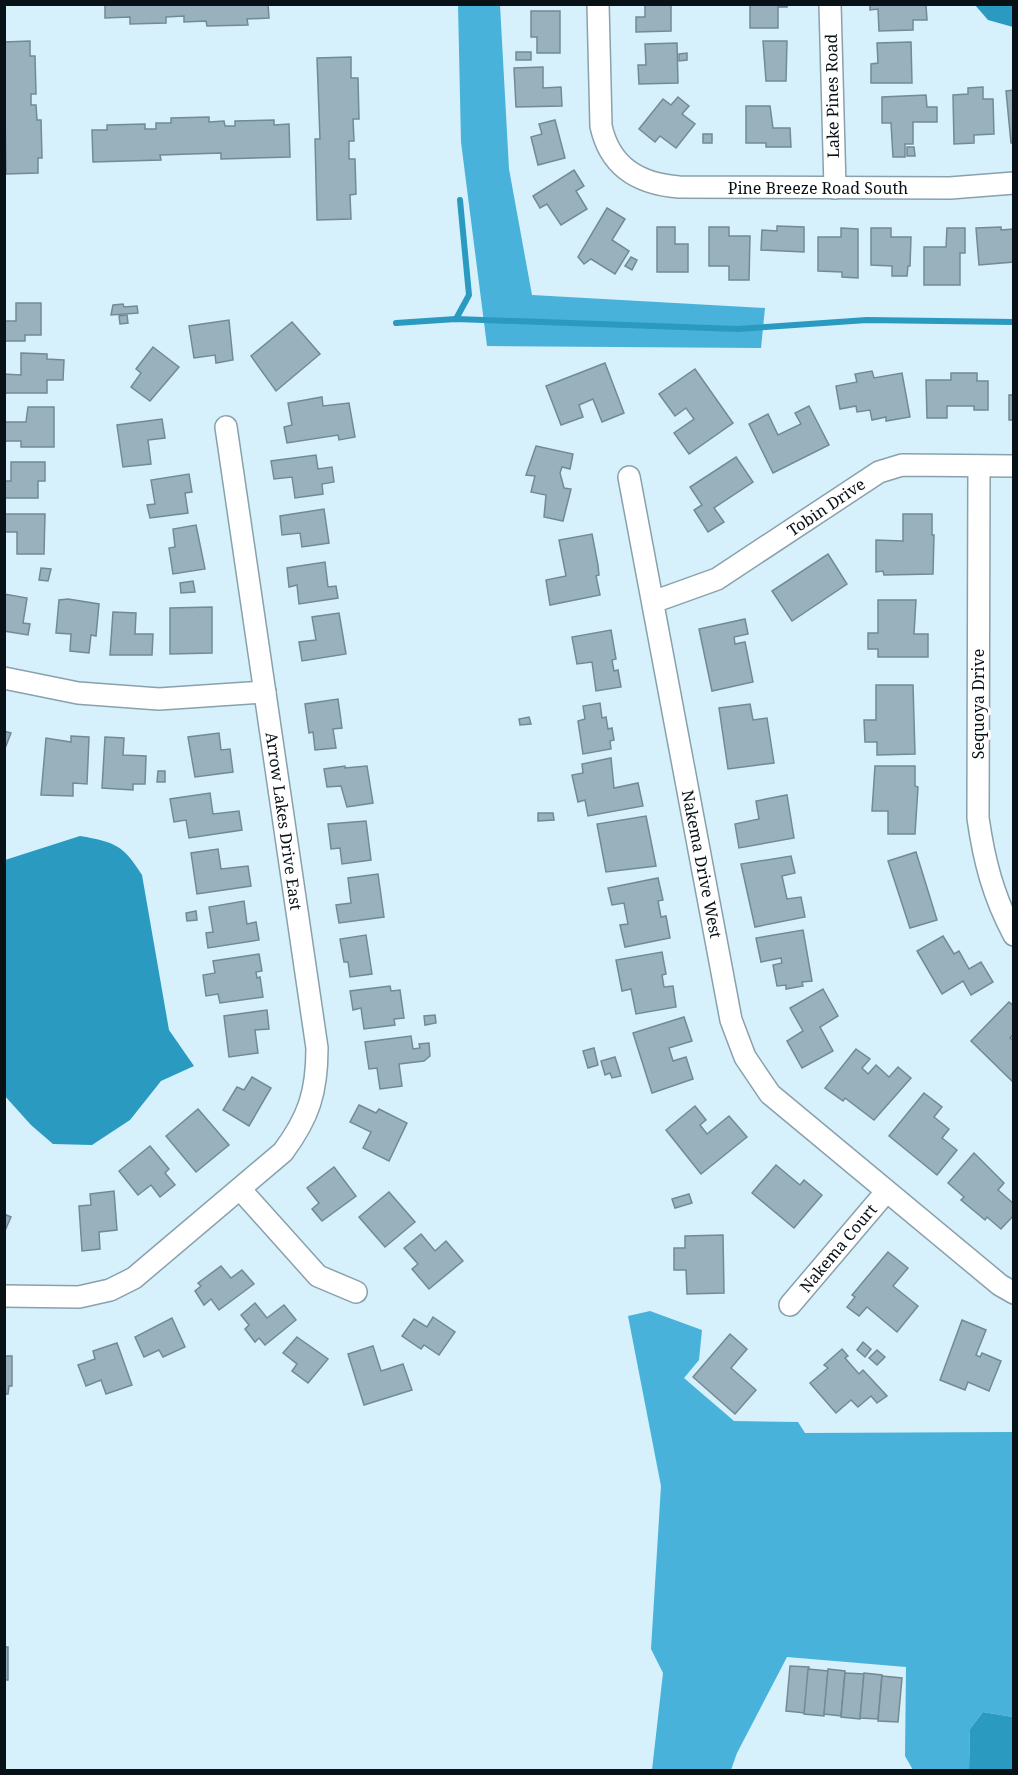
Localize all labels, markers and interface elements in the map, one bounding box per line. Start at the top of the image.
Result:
street label: Lake Pines Road [820,33,844,158]
street label: Pine Breeze Road South [728,177,908,199]
street label: Tobin Drive [783,473,869,541]
street label: Sequoya Drive [967,649,989,759]
street label: Arrow Lakes Drive East [261,731,307,912]
street label: Nakema Drive West [677,788,727,940]
street label: Nakema Court [794,1199,882,1297]

